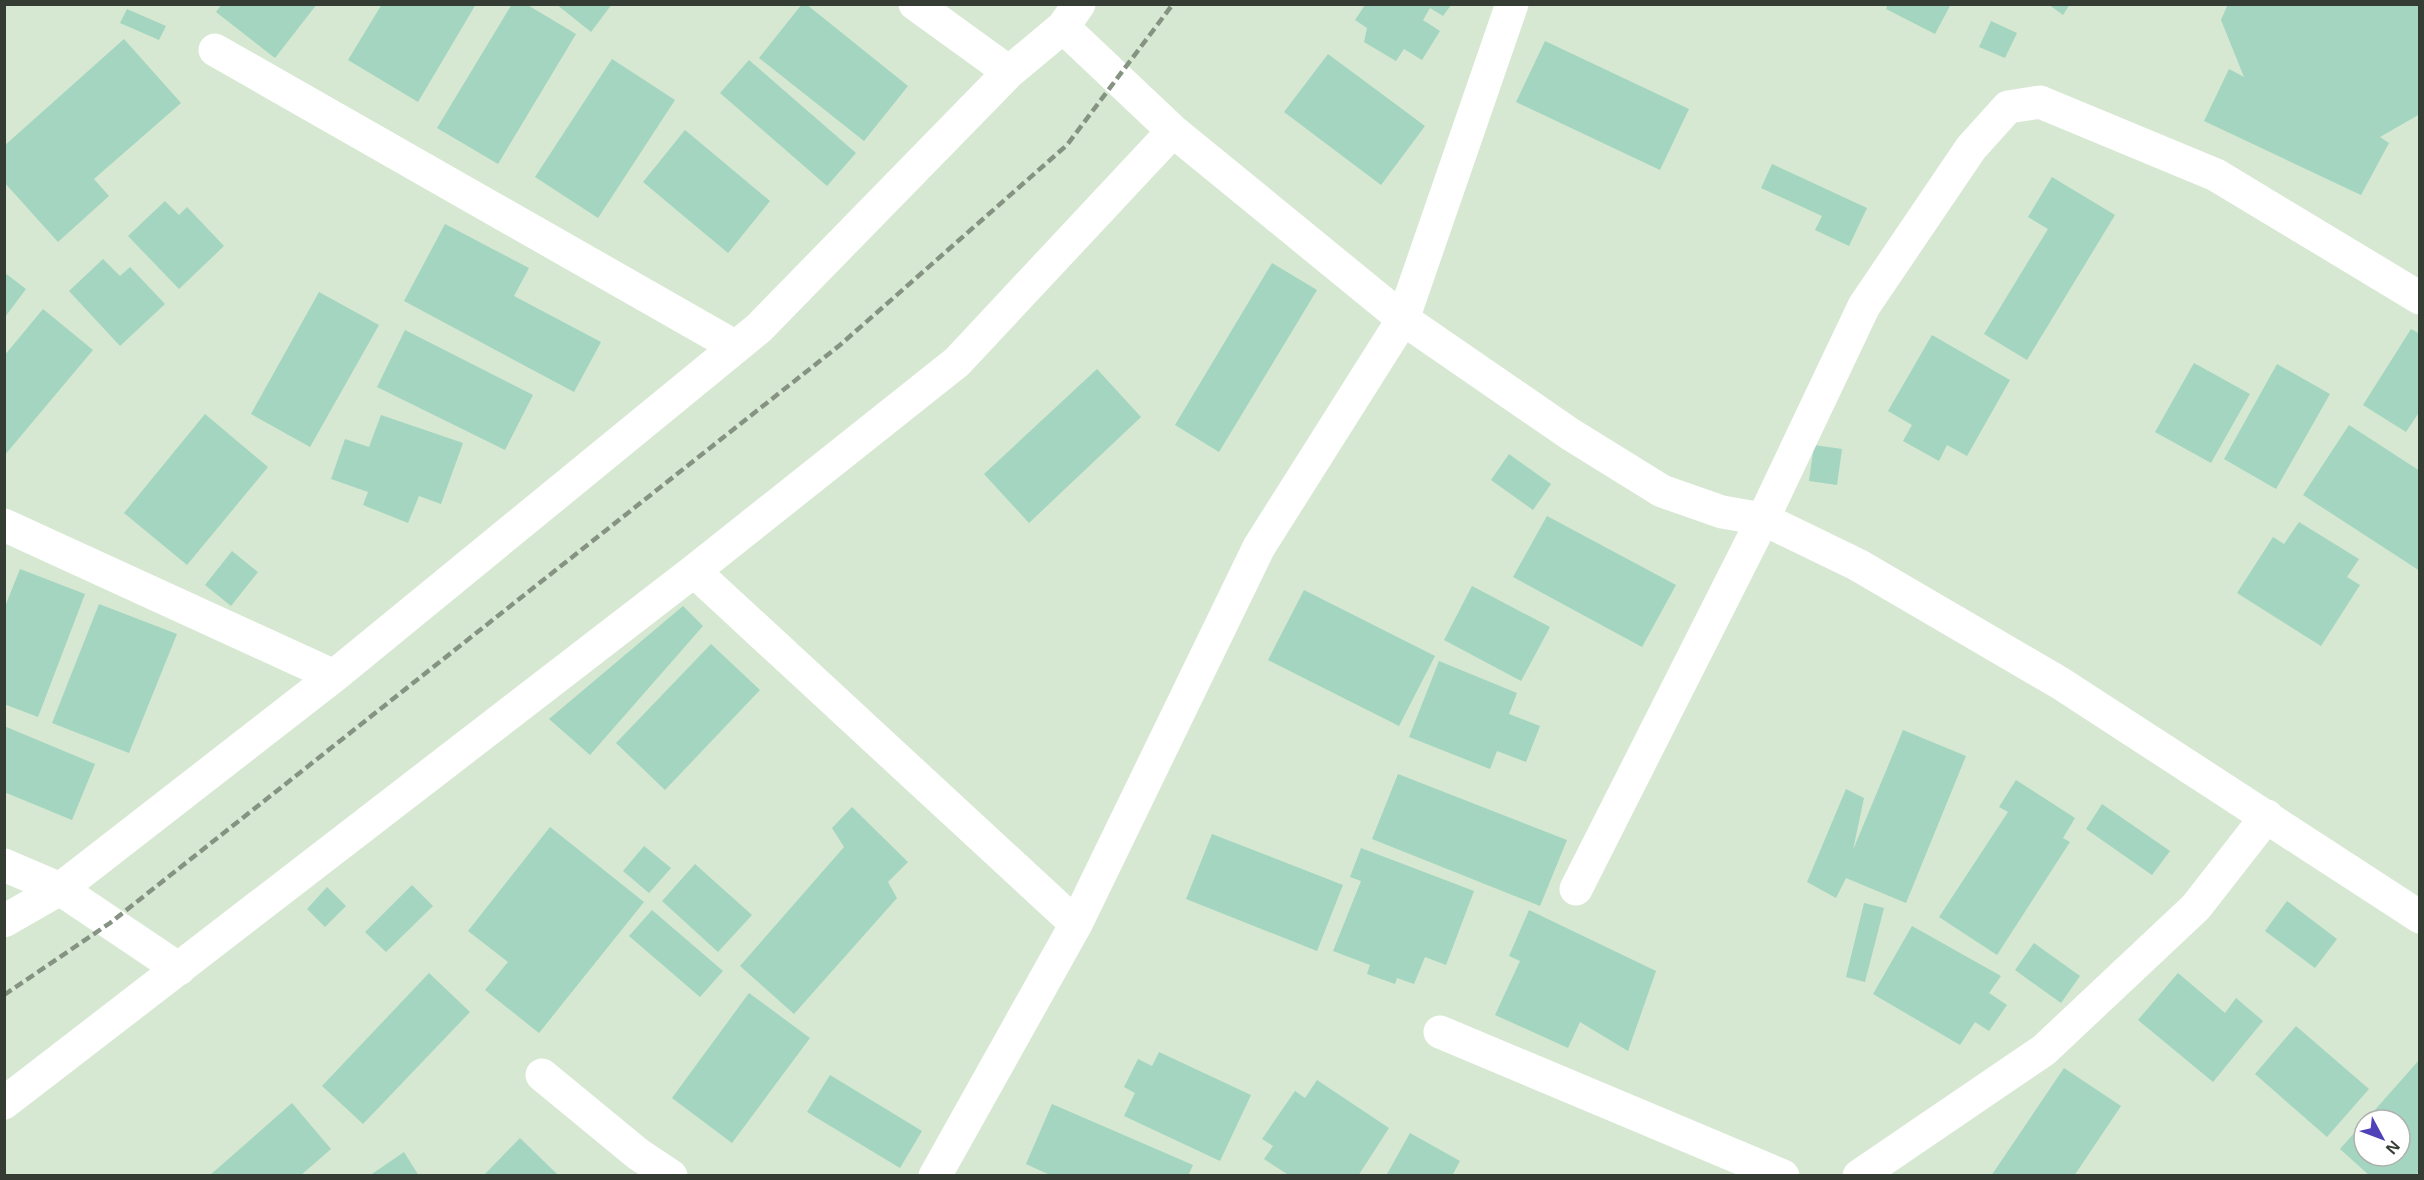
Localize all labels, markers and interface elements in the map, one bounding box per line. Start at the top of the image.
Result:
north arrow [2352,1108,2412,1168]
text: N [2383,1138,2403,1157]

